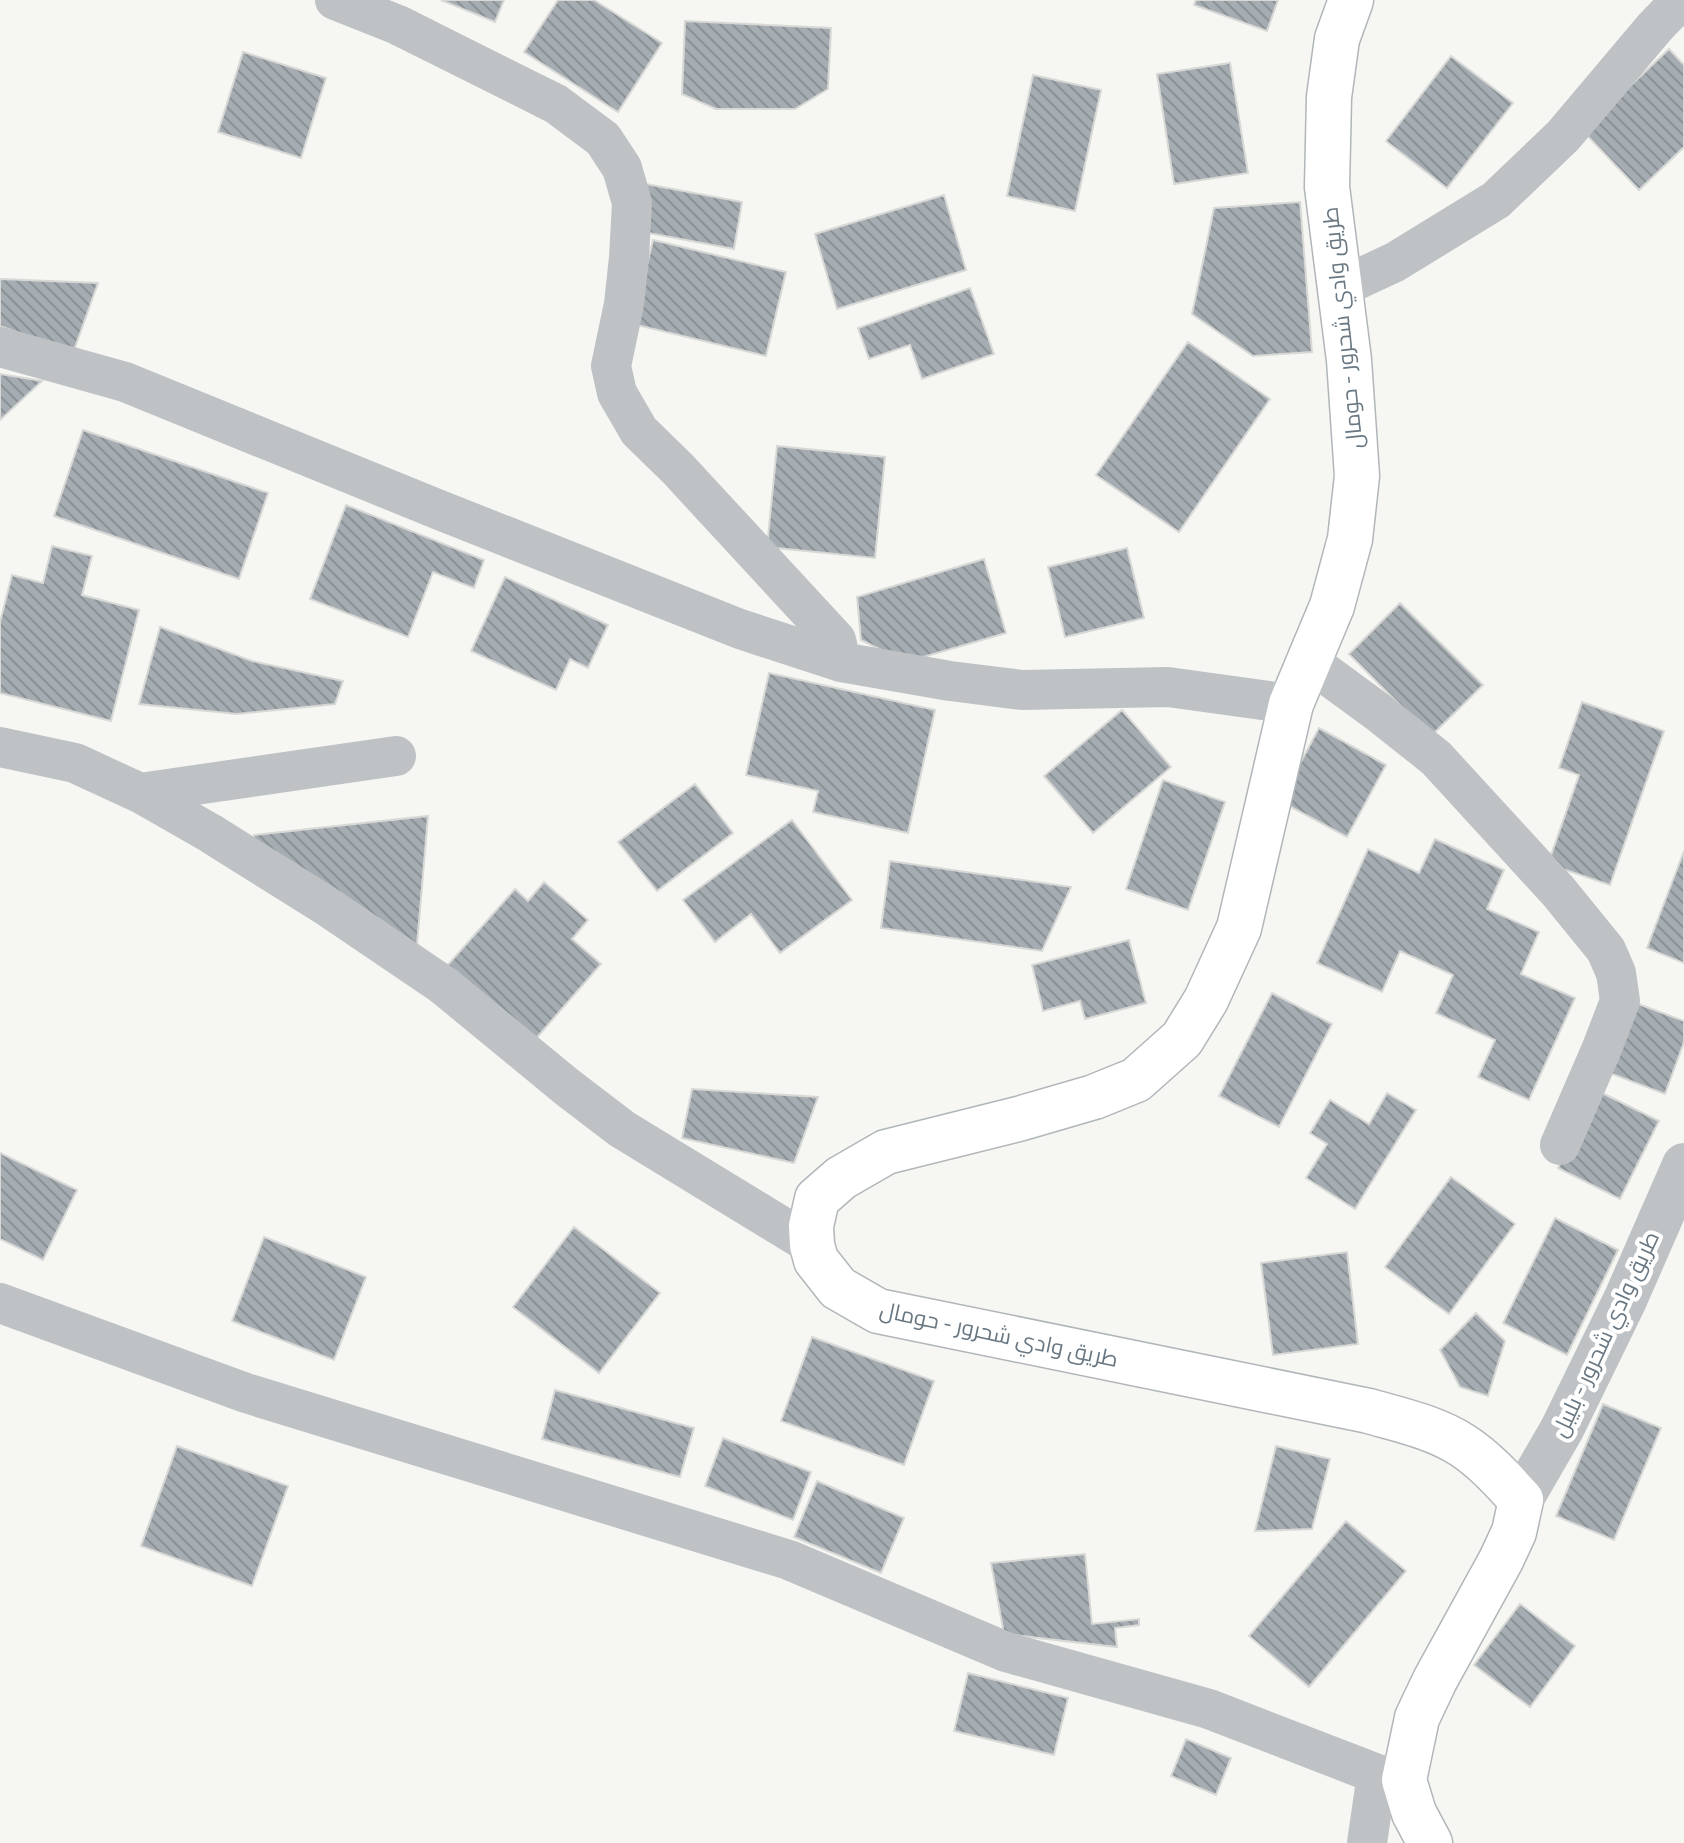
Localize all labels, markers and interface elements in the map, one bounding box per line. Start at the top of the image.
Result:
street label: طريق وادي شحرور - حومال [1317,205,1372,450]
street label: طريق وادي شحرور - بليبل [1547,1227,1668,1443]
street label: طريق وادي شحرور - حومال [877,1297,1120,1376]

